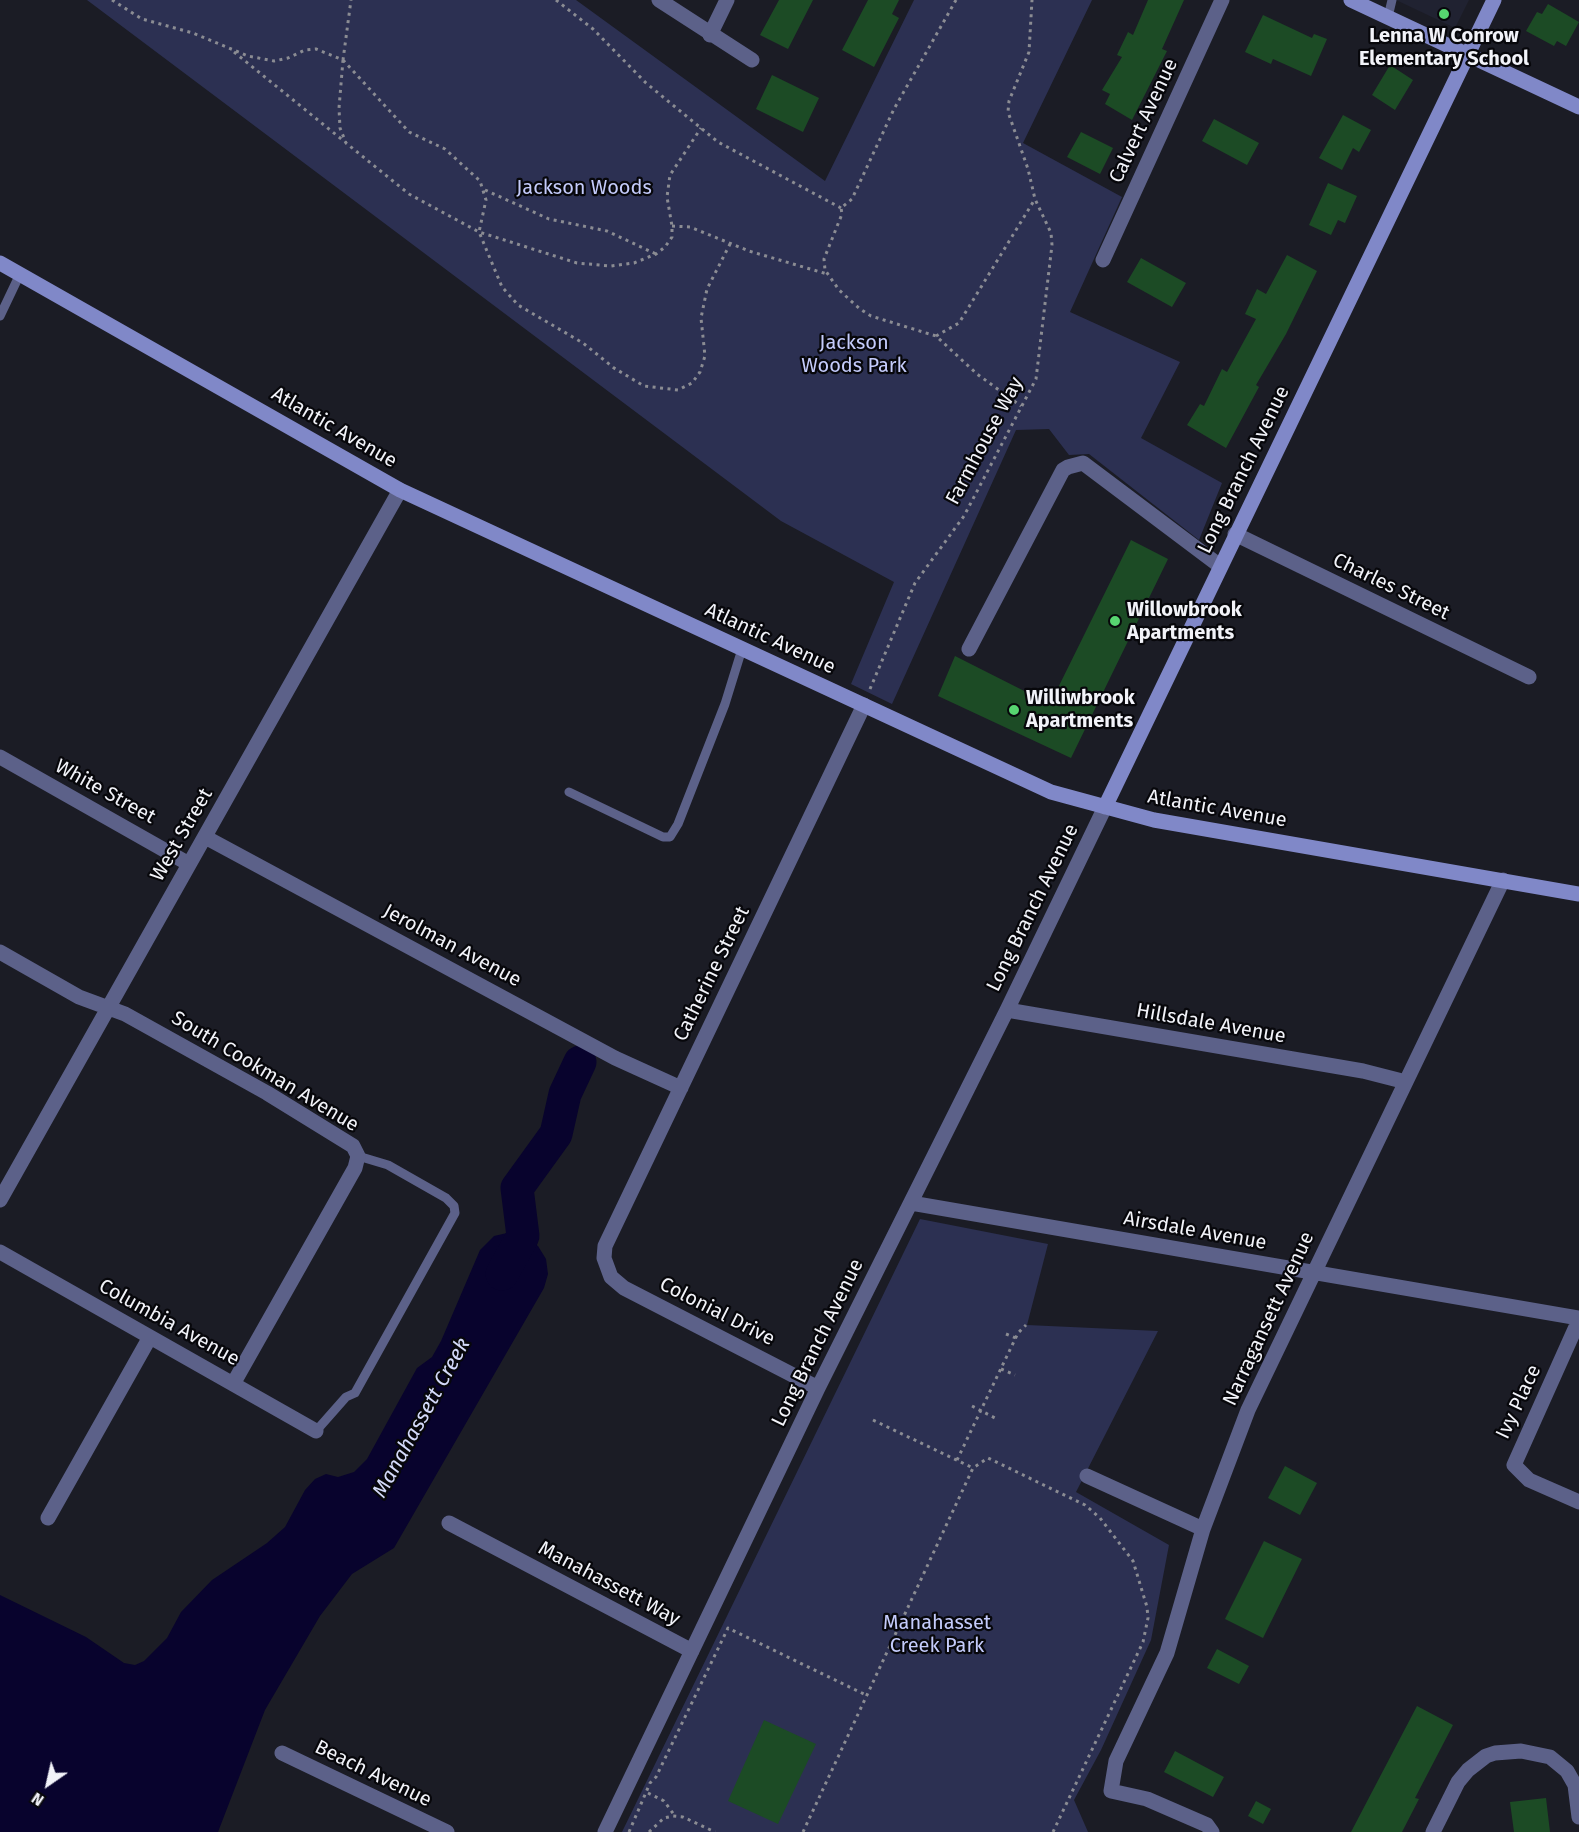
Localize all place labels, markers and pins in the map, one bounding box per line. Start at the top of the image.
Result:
marker: Lenna W Conrow Elementary School [1437,7,1451,21]
place label: Lenna W Conrow Elementary School [1359,24,1529,71]
place label: Willowbrook Apartments [1127,598,1242,645]
marker: Willowbrook Apartments [1108,614,1122,628]
place label: Williwbrook Apartments [1026,686,1135,733]
marker: Williwbrook Apartments [1007,703,1021,717]

